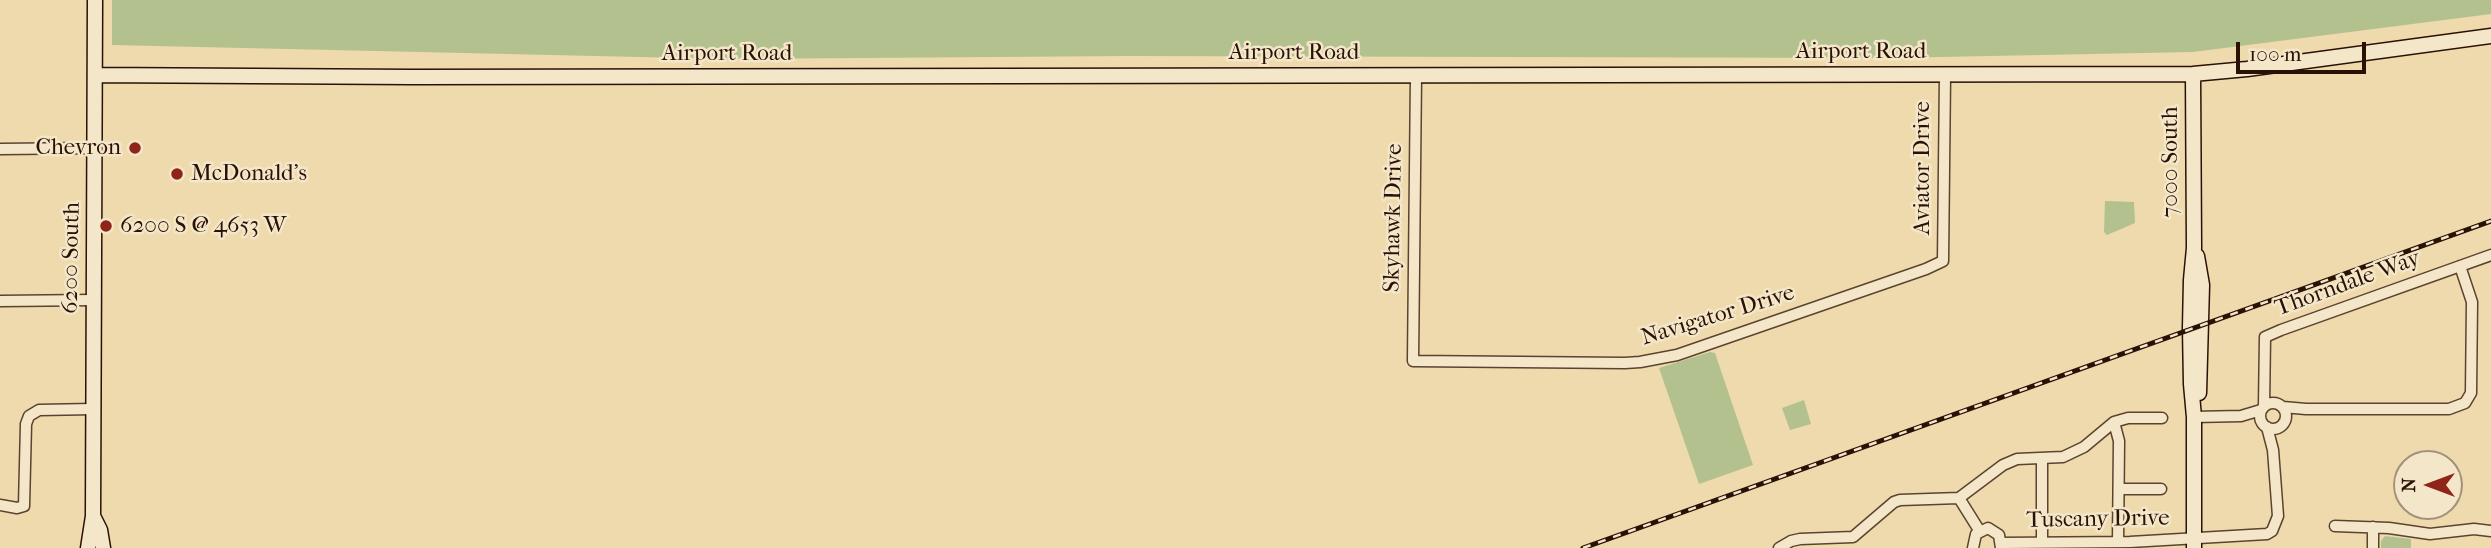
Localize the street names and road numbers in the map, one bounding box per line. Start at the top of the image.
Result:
street label: Airport Road [1796,38,1926,66]
street label: Airport Road [1229,39,1359,67]
street label: Airport Road [662,40,792,68]
street label: Aviator Drive [1909,101,1937,235]
street label: 7000 South [2157,106,2185,218]
street label: Skyhawk Drive [1379,143,1409,293]
street label: 6200 South [57,202,87,314]
street label: Thorndale Way [2272,245,2424,323]
street label: Navigator Drive [1638,280,1798,352]
street label: Tuscany Drive [2026,505,2170,535]

